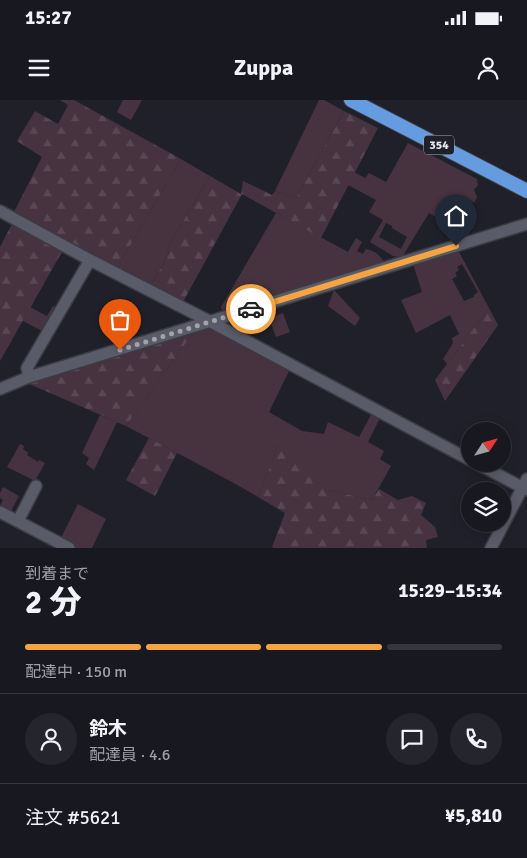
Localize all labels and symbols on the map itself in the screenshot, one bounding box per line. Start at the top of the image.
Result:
road number: 354 [424,136,454,154]
pin [435,195,477,246]
courier [226,284,276,334]
pin [99,299,141,350]
north arrow [461,422,511,472]

